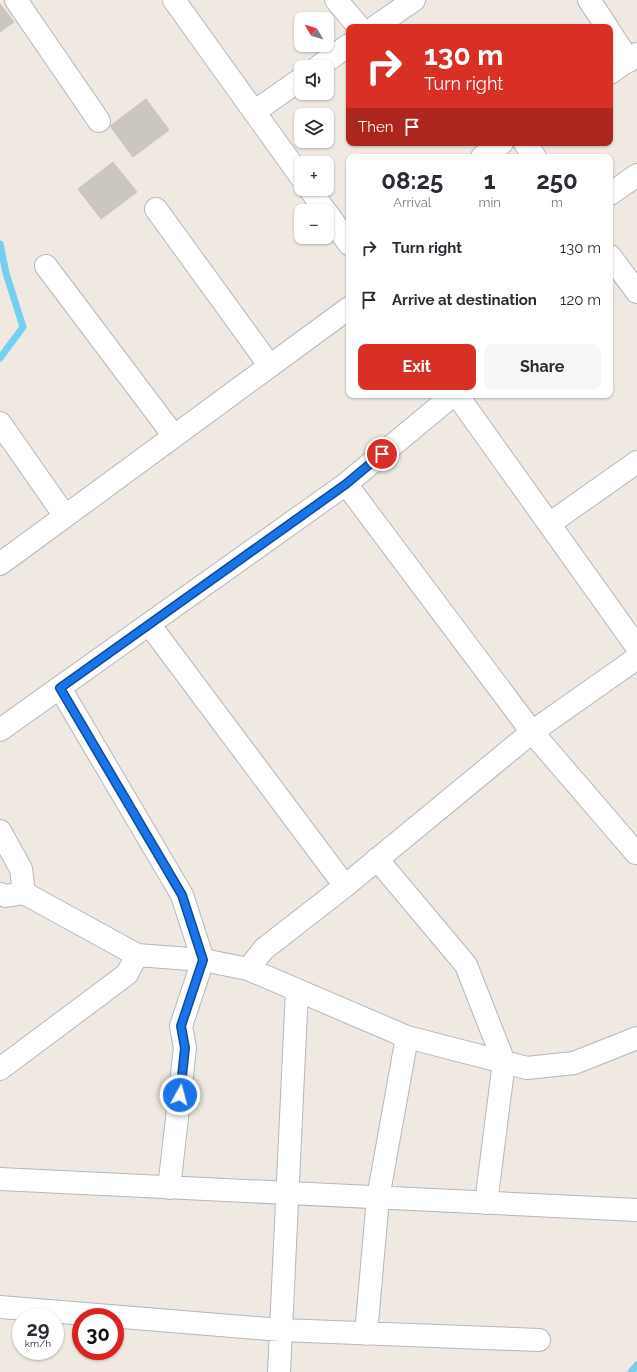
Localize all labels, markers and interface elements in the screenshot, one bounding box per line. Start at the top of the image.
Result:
north arrow [294,12,334,52]
map controls [294,12,334,244]
text: 130 m [424,39,503,72]
icon: right [358,40,410,92]
button: sound [294,60,334,100]
text: Turn right [424,73,503,94]
button: layers [294,108,334,148]
icon: arrive [401,116,423,138]
text: Then [358,118,393,136]
button: + [294,156,334,196]
text: 08:25 [381,166,443,195]
text: 1 [484,166,496,195]
text: 250 [536,166,578,195]
text: Arrival [393,195,431,210]
text: min [479,195,501,210]
text: m [551,195,563,210]
button: − [294,204,334,244]
icon: right [358,237,380,259]
text: Turn right [392,239,462,257]
text: 130 m [560,239,601,257]
icon: arrive [358,289,380,311]
text: Arrive at destination [392,291,537,309]
text: 120 m [560,291,601,309]
button: Exit [358,344,476,390]
button: Share [484,344,601,390]
pin [365,437,399,471]
icon: arrive [371,443,393,465]
position arrow [159,1074,201,1116]
speed limit sign: 30 [72,1308,124,1360]
text: 29 [26,1317,50,1341]
text: km/h [25,1338,51,1349]

